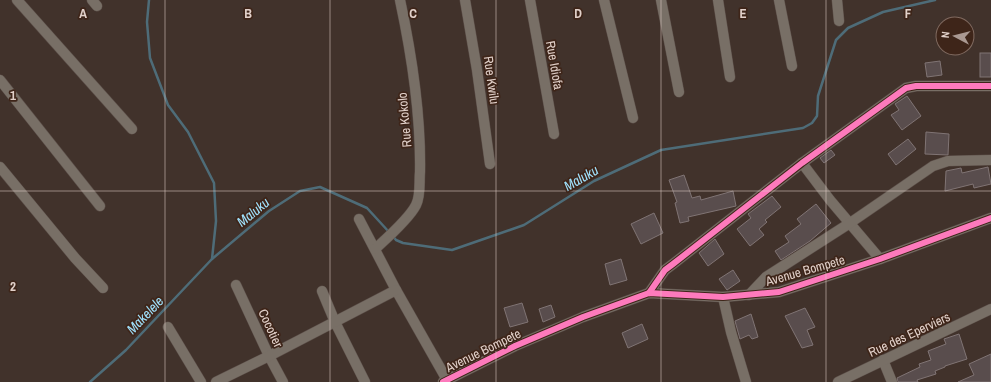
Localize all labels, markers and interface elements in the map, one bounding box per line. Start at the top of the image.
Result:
text: A [79,5,87,22]
text: B [244,5,252,22]
text: C [409,5,417,22]
text: D [574,5,582,22]
text: E [739,5,747,22]
text: F [905,5,912,22]
north arrow [935,16,975,56]
text: N [938,31,952,39]
street label: Rue Idiofa [542,39,567,91]
street label: Rue Kwilu [480,55,503,105]
text: 1 [10,87,16,104]
street label: Rue Kokolo [394,92,415,148]
water label: Maluku [560,161,602,195]
water label: Maluku [233,193,274,231]
street label: Avenue Bompete [763,251,847,290]
text: 2 [10,278,16,295]
water label: Makelele [123,292,167,338]
street label: Cocotier [254,306,287,350]
street label: Rue des Eperviers [866,308,953,361]
street label: Avenue Bompete [442,325,524,376]

